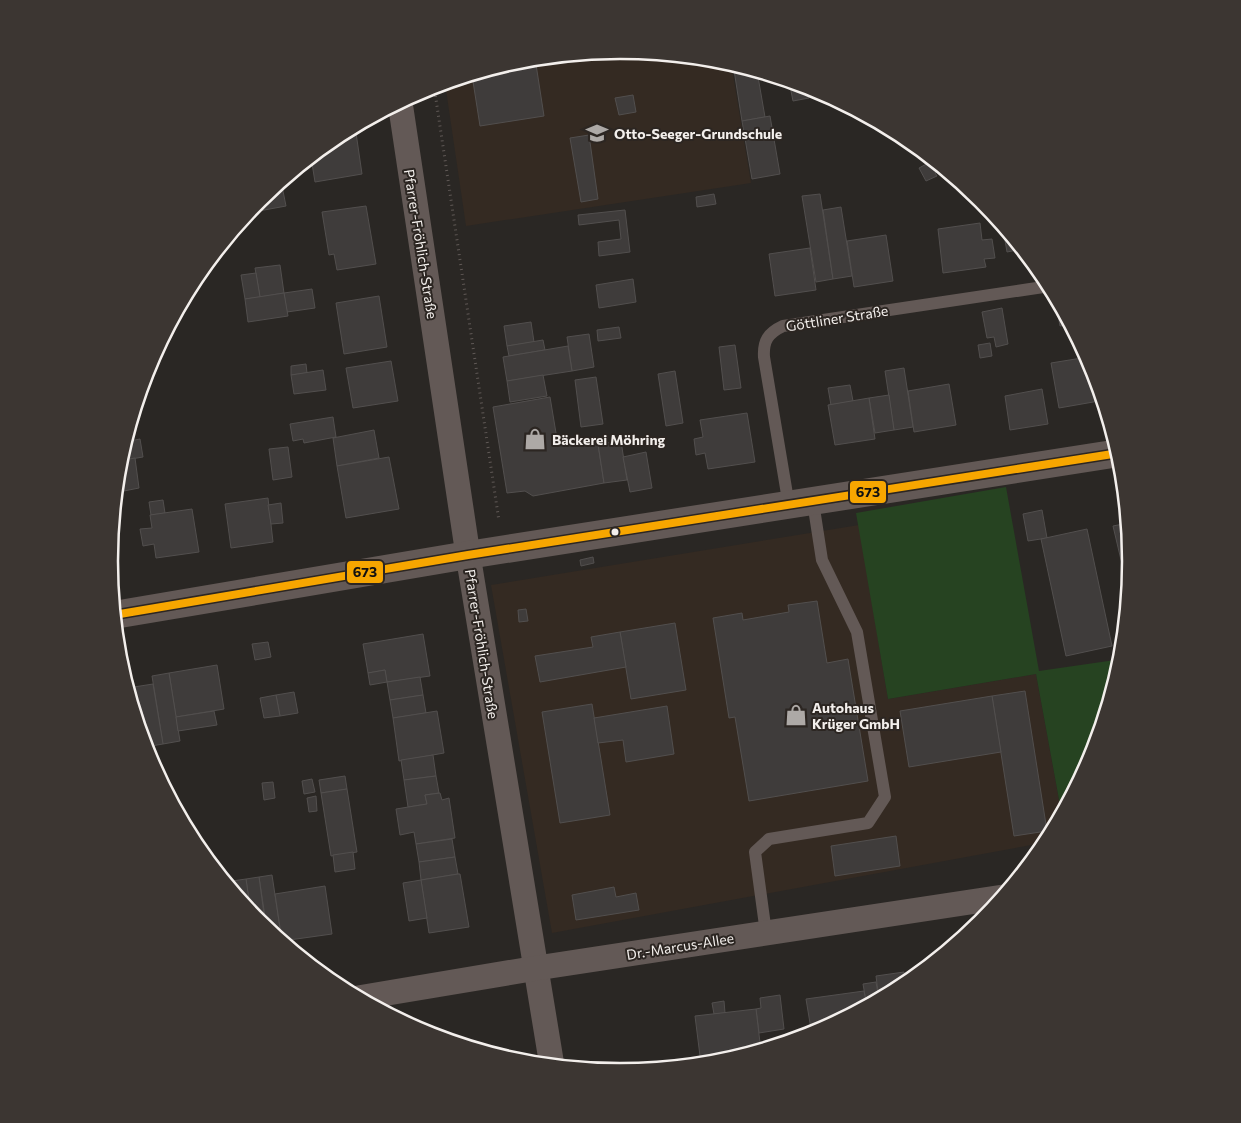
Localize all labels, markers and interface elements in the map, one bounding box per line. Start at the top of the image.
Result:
school or university icon: Otto-Seeger-Grundschule [584,120,610,146]
place label: Otto-Seeger-Grundschule [614,125,782,142]
street label: Pfarrer-Fröhlich-Straße [401,168,441,320]
street label: Göttliner Straße [785,302,889,334]
shop icon: Bäckerei Möhring [522,426,548,452]
place label: Bäckerei Möhring [552,431,666,448]
line badge: 673 [849,480,887,504]
text: 673 [856,483,880,500]
unlabelled marker [610,527,620,537]
line badge: 673 [346,560,384,584]
text: 673 [353,563,377,580]
street label: Pfarrer-Fröhlich-Straße [462,568,502,720]
place label: Autohaus Krüger GmbH [812,699,900,732]
shop icon: Autohaus Krüger GmbH [783,702,809,728]
street label: Dr.-Marcus-Allee [625,929,735,963]

